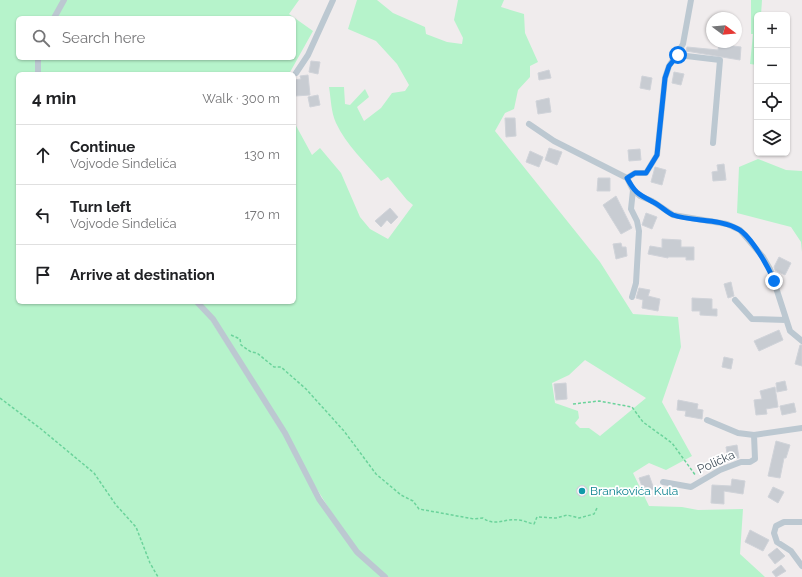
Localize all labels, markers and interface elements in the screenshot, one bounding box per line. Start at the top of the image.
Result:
north arrow [706,12,742,48]
map controls [754,12,790,156]
button: + [754,12,790,48]
search box [16,16,296,60]
icon: search [30,27,52,49]
text: Search here [62,29,145,47]
route start [669,46,687,64]
button: − [754,48,790,84]
button: locate [754,84,790,120]
text: 4 min [32,88,76,108]
text: Walk · 300 m [202,91,280,106]
button: layers [754,120,790,156]
text: Continue [70,138,135,156]
icon: ahead [32,144,54,166]
text: 130 m [244,147,280,162]
text: Vojvode Sinđelića [70,156,177,171]
text: Turn left [70,198,131,216]
icon: left [32,204,54,226]
text: 170 m [244,207,280,222]
text: Vojvode Sinđelića [70,216,177,231]
icon: arrive [32,264,54,286]
text: Arrive at destination [70,266,215,284]
route end [765,272,783,290]
street label: Polička [695,448,737,476]
place label: Brankovića Kula [590,484,678,498]
marker: Brankovića Kula [577,486,587,496]

